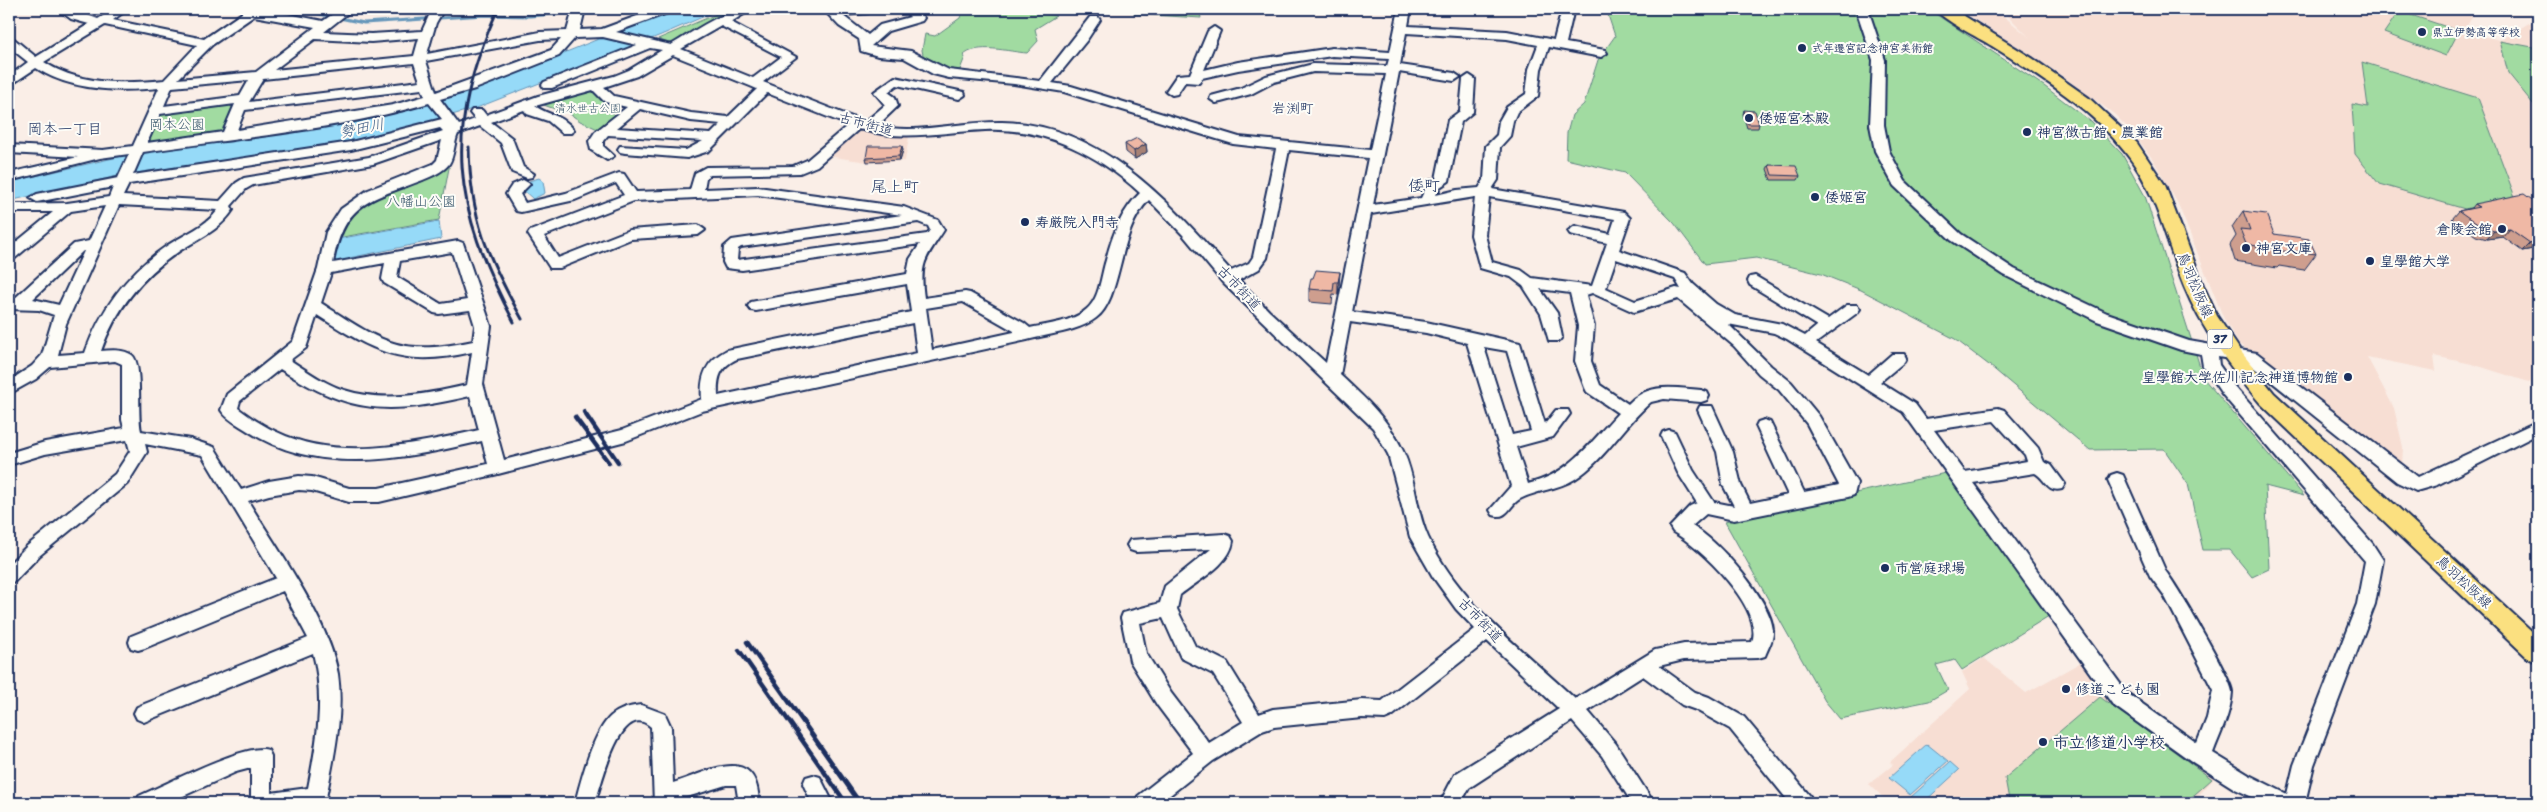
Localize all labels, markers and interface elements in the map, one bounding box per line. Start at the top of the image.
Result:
place label: 県立伊勢高等学校 [2432,23,2520,42]
marker: 県立伊勢高等学校 [2416,26,2428,38]
place label: 式年遷宮記念神宮美術館 [1812,39,1933,58]
marker: 式年遷宮記念神宮美術館 [1796,42,1808,54]
district label: 岩渕町 [1272,96,1314,121]
park label: 清水世古公園 [555,99,621,118]
street label: 古市街道 [836,105,896,143]
place label: 倭姬宮本殿 [1759,106,1829,131]
water label: 勢田川 [337,111,387,145]
park label: 岡本公園 [149,112,205,137]
marker: 倭姬宮本殿 [1743,112,1755,124]
district label: 岡本一丁目 [27,116,103,142]
place label: 神宮徴古館・農業館 [2037,120,2163,145]
marker: 神宮徴古館・農業館 [2021,126,2033,138]
district label: 倭町 [1408,171,1440,200]
district label: 尾上町 [871,172,919,201]
place label: 倭姬宮 [1825,185,1867,210]
park label: 八幡山公園 [386,189,456,214]
marker: 倭姬宮 [1809,191,1821,203]
place label: 寿厳院入門寺 [1035,210,1119,235]
marker: 寿厳院入門寺 [1019,216,1031,228]
place label: 倉陵会館 [2436,217,2492,242]
marker: 倉陵会館 [2496,223,2508,235]
place label: 神宮文庫 [2256,236,2312,261]
marker: 神宮文庫 [2240,242,2252,254]
street label: 鳥羽松阪線 [2170,248,2220,322]
place label: 皇學館大学 [2380,249,2450,274]
marker: 皇學館大学 [2364,255,2376,267]
street label: 古市街道 [1211,259,1267,317]
road number: 37 [2208,329,2232,348]
place label: 皇學館大学佐川記念神道博物館 [2142,365,2338,390]
marker: 皇學館大学佐川記念神道博物館 [2342,371,2354,383]
street label: 鳥羽松阪線 [2430,549,2498,615]
place label: 市営庭球場 [1895,556,1965,581]
marker: 市営庭球場 [1879,562,1891,574]
street label: 古市街道 [1452,591,1508,649]
place label: 修道こども園 [2076,677,2160,702]
marker: 修道こども園 [2060,683,2072,695]
place label: 市立修道小学校 [2053,728,2165,757]
marker: 市立修道小学校 [2037,736,2049,748]

